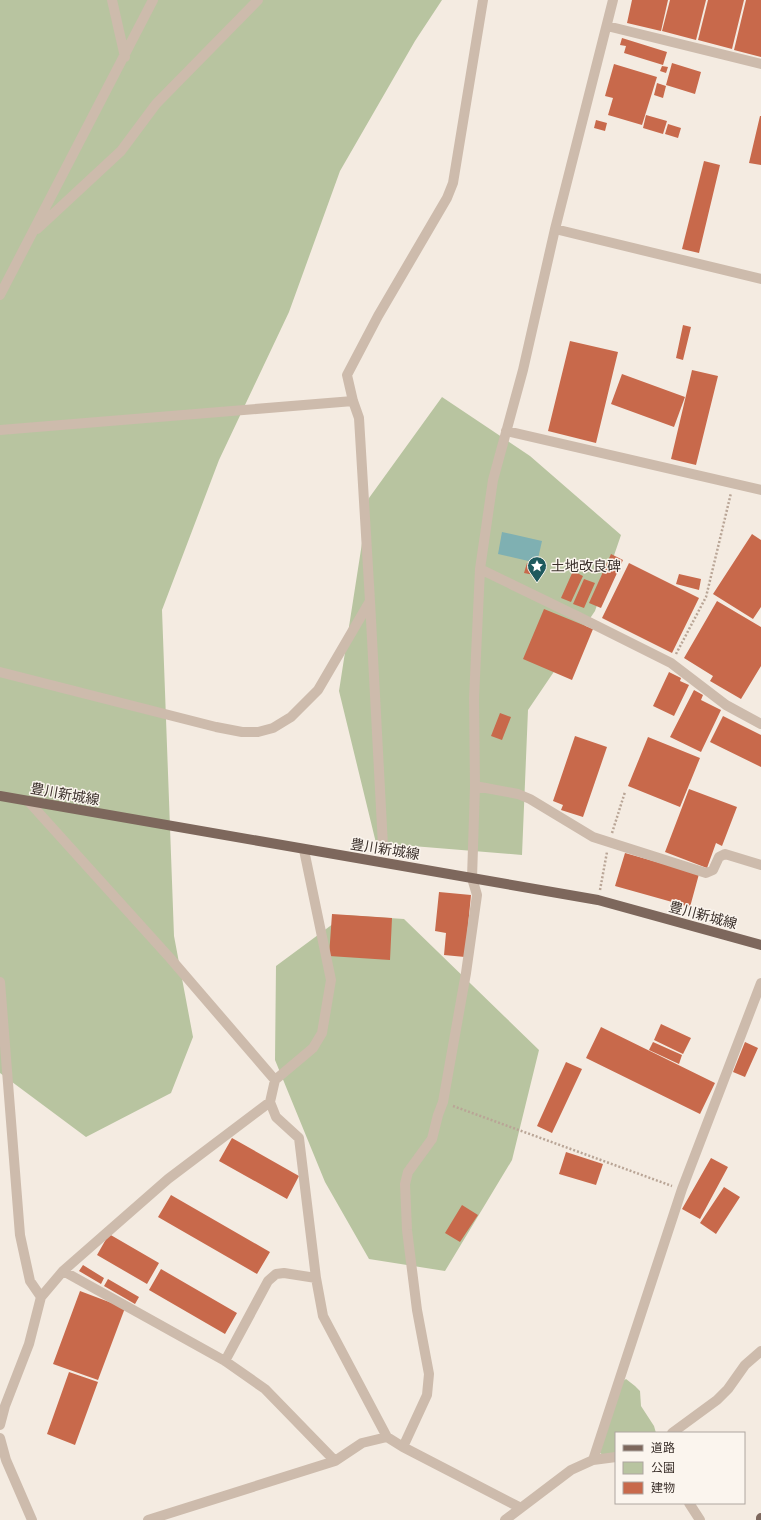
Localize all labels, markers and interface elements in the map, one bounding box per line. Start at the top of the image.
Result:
place icon: 土地改良碑 [526,555,548,583]
place label: 土地改良碑 [551,557,621,575]
street label: 豊川新城線 [29,779,101,809]
street label: 豊川新城線 [349,835,421,863]
street label: 豊川新城線 [667,897,739,933]
legend [615,1432,745,1504]
text: 道路 [651,1440,675,1455]
text: 公園 [651,1460,675,1475]
text: 建物 [651,1480,675,1495]

